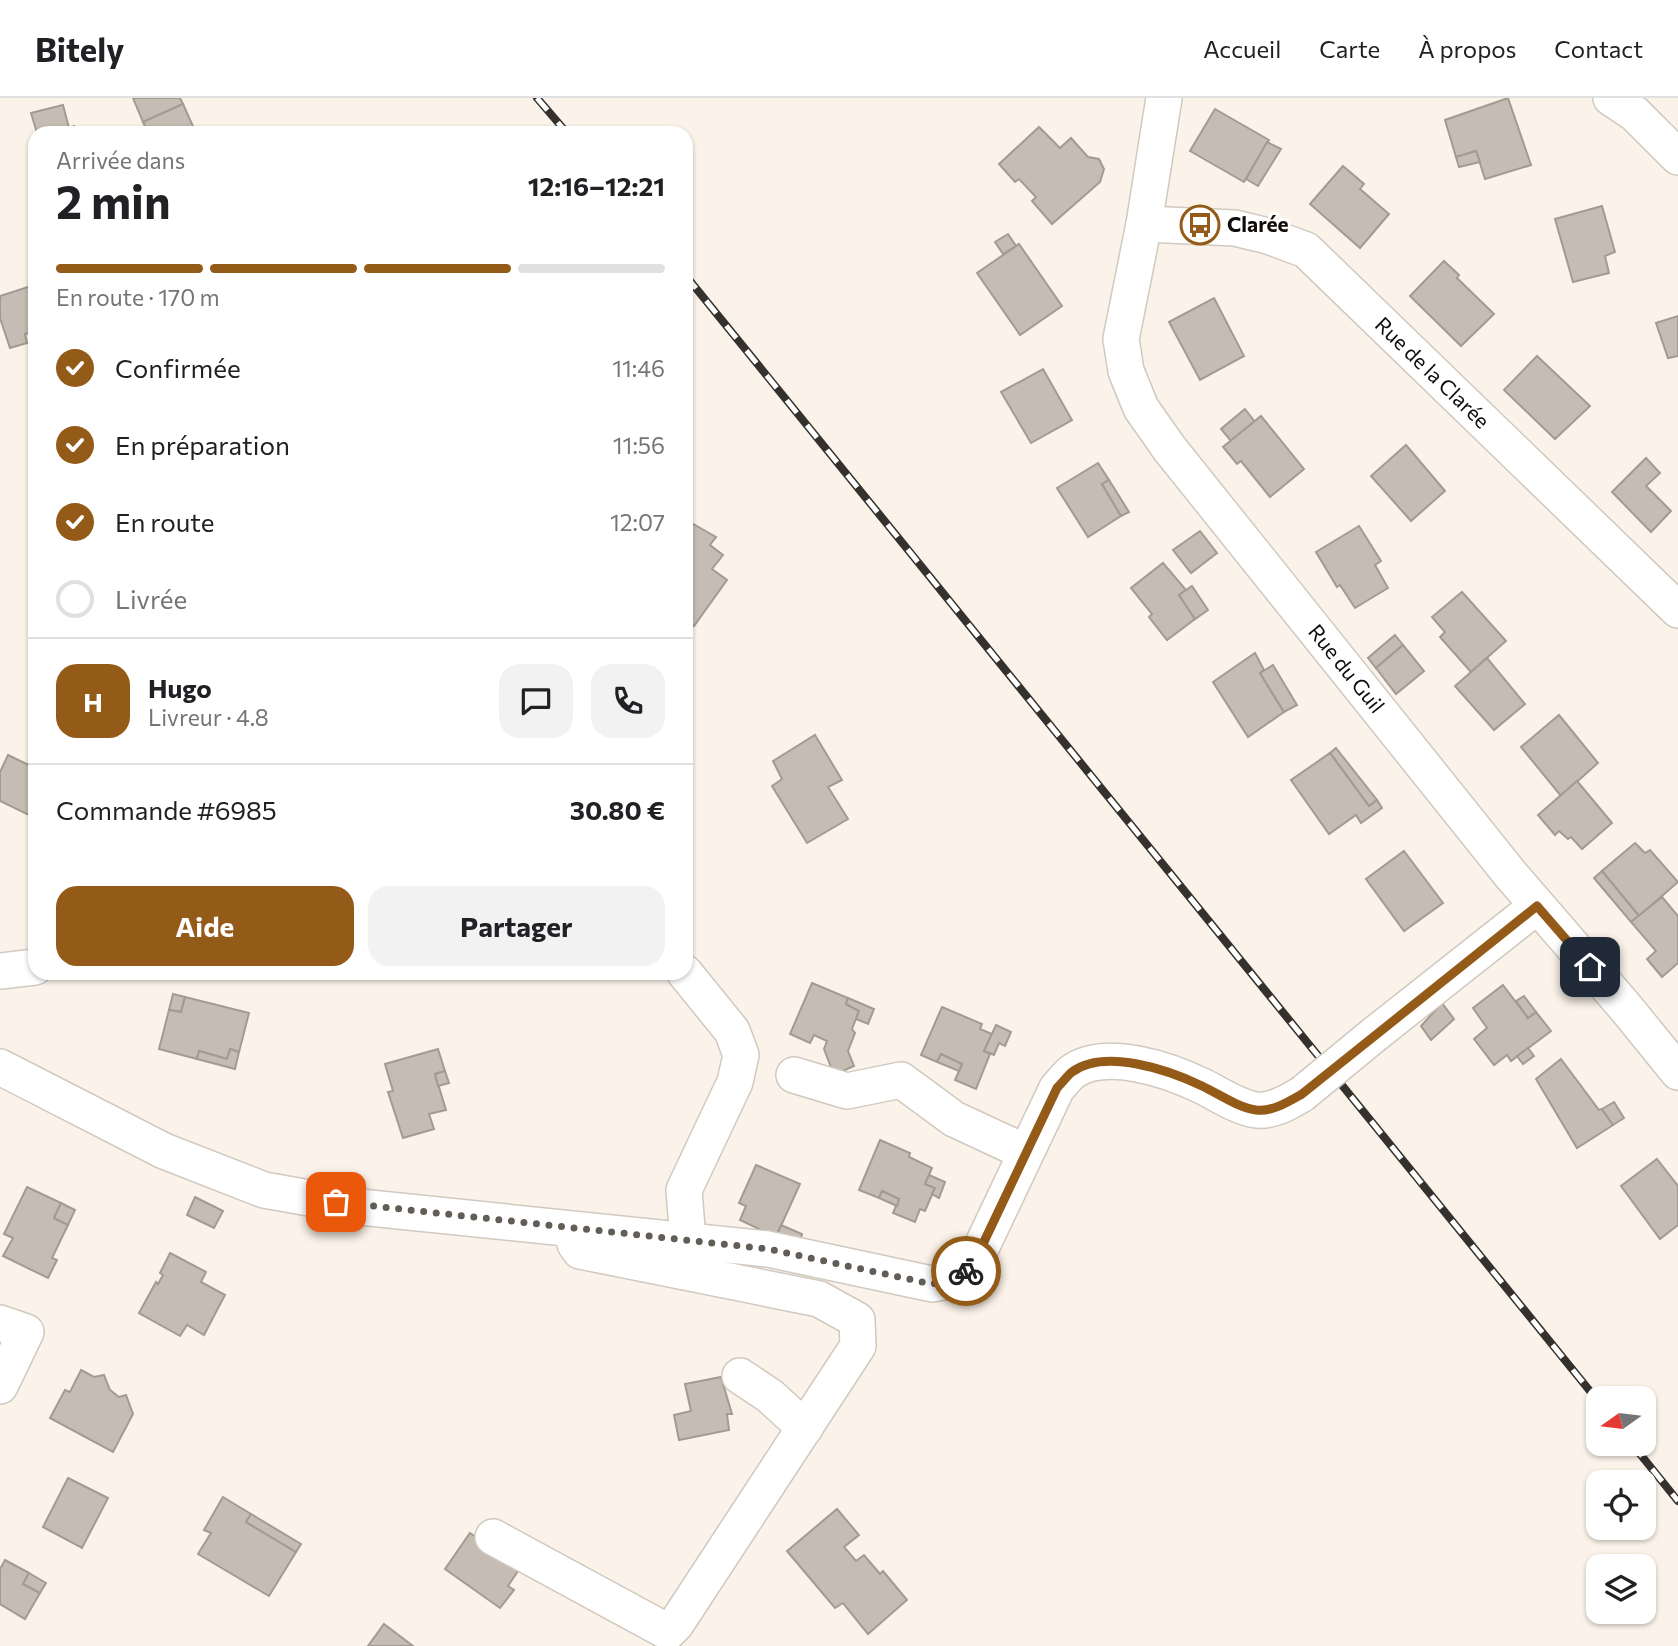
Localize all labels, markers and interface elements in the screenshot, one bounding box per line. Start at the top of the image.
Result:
text: Bitely [35,28,124,69]
text: Accueil [1203,34,1281,63]
text: Carte [1319,34,1380,63]
text: À propos [1418,34,1516,63]
text: Contact [1554,34,1643,63]
text: Arrivée dans [56,146,185,174]
text: 12:16–12:21 [528,170,665,201]
text: 2 min [56,172,171,228]
bus stop icon: Clarée [1179,204,1221,246]
place label: Clarée [1227,211,1289,236]
text: En route · 170 m [56,283,220,311]
street label: Rue de la Clarée [1371,311,1495,433]
icon: check [56,349,94,387]
text: Confirmée [115,352,241,383]
text: 11:46 [612,354,665,382]
icon: check [56,426,94,464]
text: En préparation [115,429,290,460]
text: 11:56 [613,431,665,459]
icon: check [56,503,94,541]
text: En route [115,506,215,537]
text: 12:07 [610,508,665,536]
text: Livrée [115,583,187,614]
street label: Rue du Guil [1304,619,1390,717]
button: chat [499,664,573,738]
button: phone [591,664,665,738]
text: Hugo [148,672,212,703]
text: H [83,686,103,717]
text: Livreur · 4.8 [148,703,269,731]
text: Commande #6985 [56,794,277,825]
text: 30.80 € [570,794,665,825]
button: Aide [56,886,354,966]
button: Partager [368,886,665,966]
pin [1560,937,1620,997]
icon: home [1571,948,1609,986]
pin [306,1172,366,1232]
icon: bag [317,1183,355,1221]
courier [931,1236,1001,1306]
icon: bike [947,1252,985,1290]
north arrow [1586,1386,1656,1456]
map controls [1586,1386,1656,1624]
button: locate [1586,1470,1656,1540]
button: layers [1586,1554,1656,1624]

